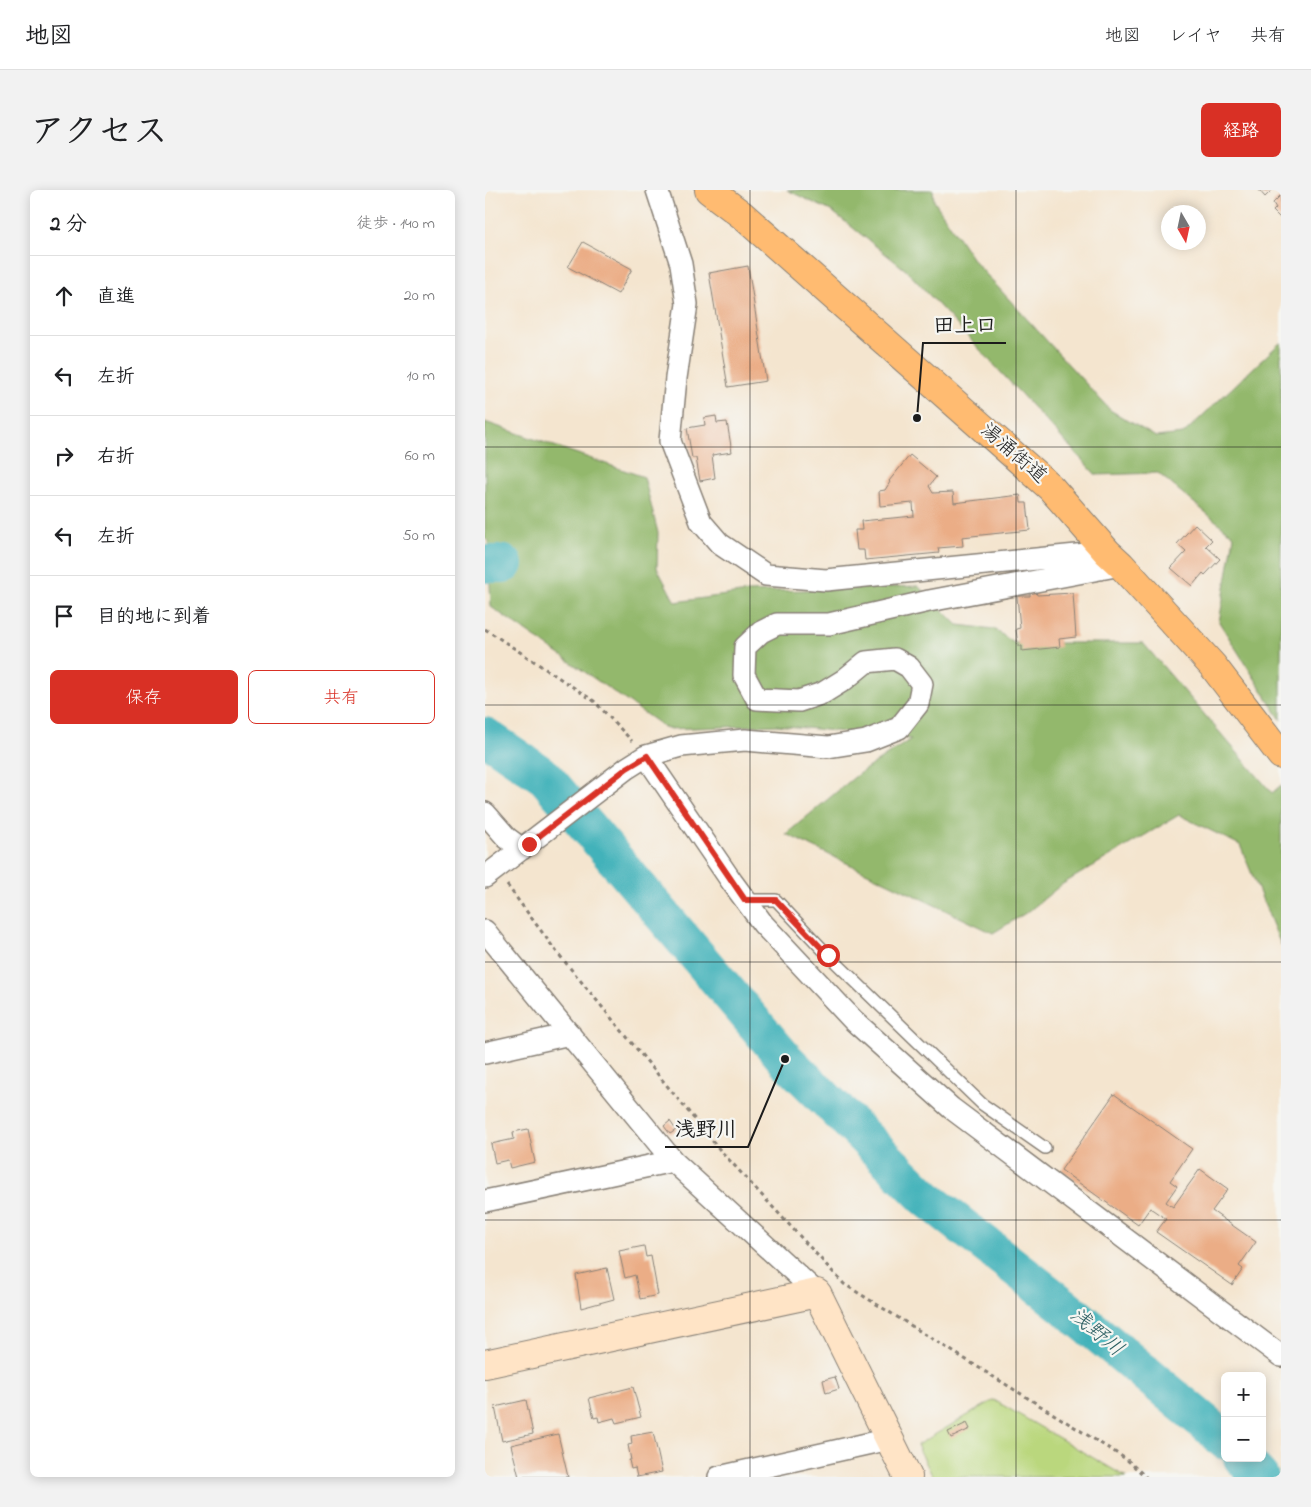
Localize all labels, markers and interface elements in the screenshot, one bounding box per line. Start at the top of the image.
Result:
text: 地図 [25,20,73,55]
text: 地図 [1105,24,1141,50]
text: レイヤ [1169,24,1222,50]
text: 共有 [1250,24,1286,50]
button: 経路 [1201,103,1281,157]
text: アクセス [30,108,168,159]
north arrow [1161,205,1206,250]
text: 2 分 [50,210,87,240]
text: 徒歩 · 140 m [357,212,435,236]
icon: ahead [50,282,78,310]
text: 直進 [97,284,135,311]
text: 20 m [404,284,435,308]
callout: 田上口 [923,307,1006,343]
text: 田上口 [934,312,997,342]
icon: left [50,362,78,390]
text: 左折 [97,364,135,391]
text: 10 m [407,364,435,388]
street label: 湯涌街道 [973,417,1053,491]
icon: right [50,442,78,470]
text: 右折 [97,444,135,471]
text: 60 m [405,444,435,468]
icon: left [50,522,78,550]
text: 左折 [97,524,135,551]
text: 50 m [403,524,435,548]
icon: arrive [50,602,78,630]
text: 目的地に到着 [97,604,211,631]
button: 保存 [50,670,238,724]
button: 共有 [248,670,435,724]
route end [518,833,541,856]
route start [817,944,840,967]
callout: 浅野川 [665,1111,748,1147]
text: 浅野川 [675,1116,738,1146]
water label: 浅野川 [1062,1301,1130,1365]
map controls [1221,1372,1266,1462]
button: + [1221,1372,1266,1417]
button: − [1221,1417,1266,1462]

